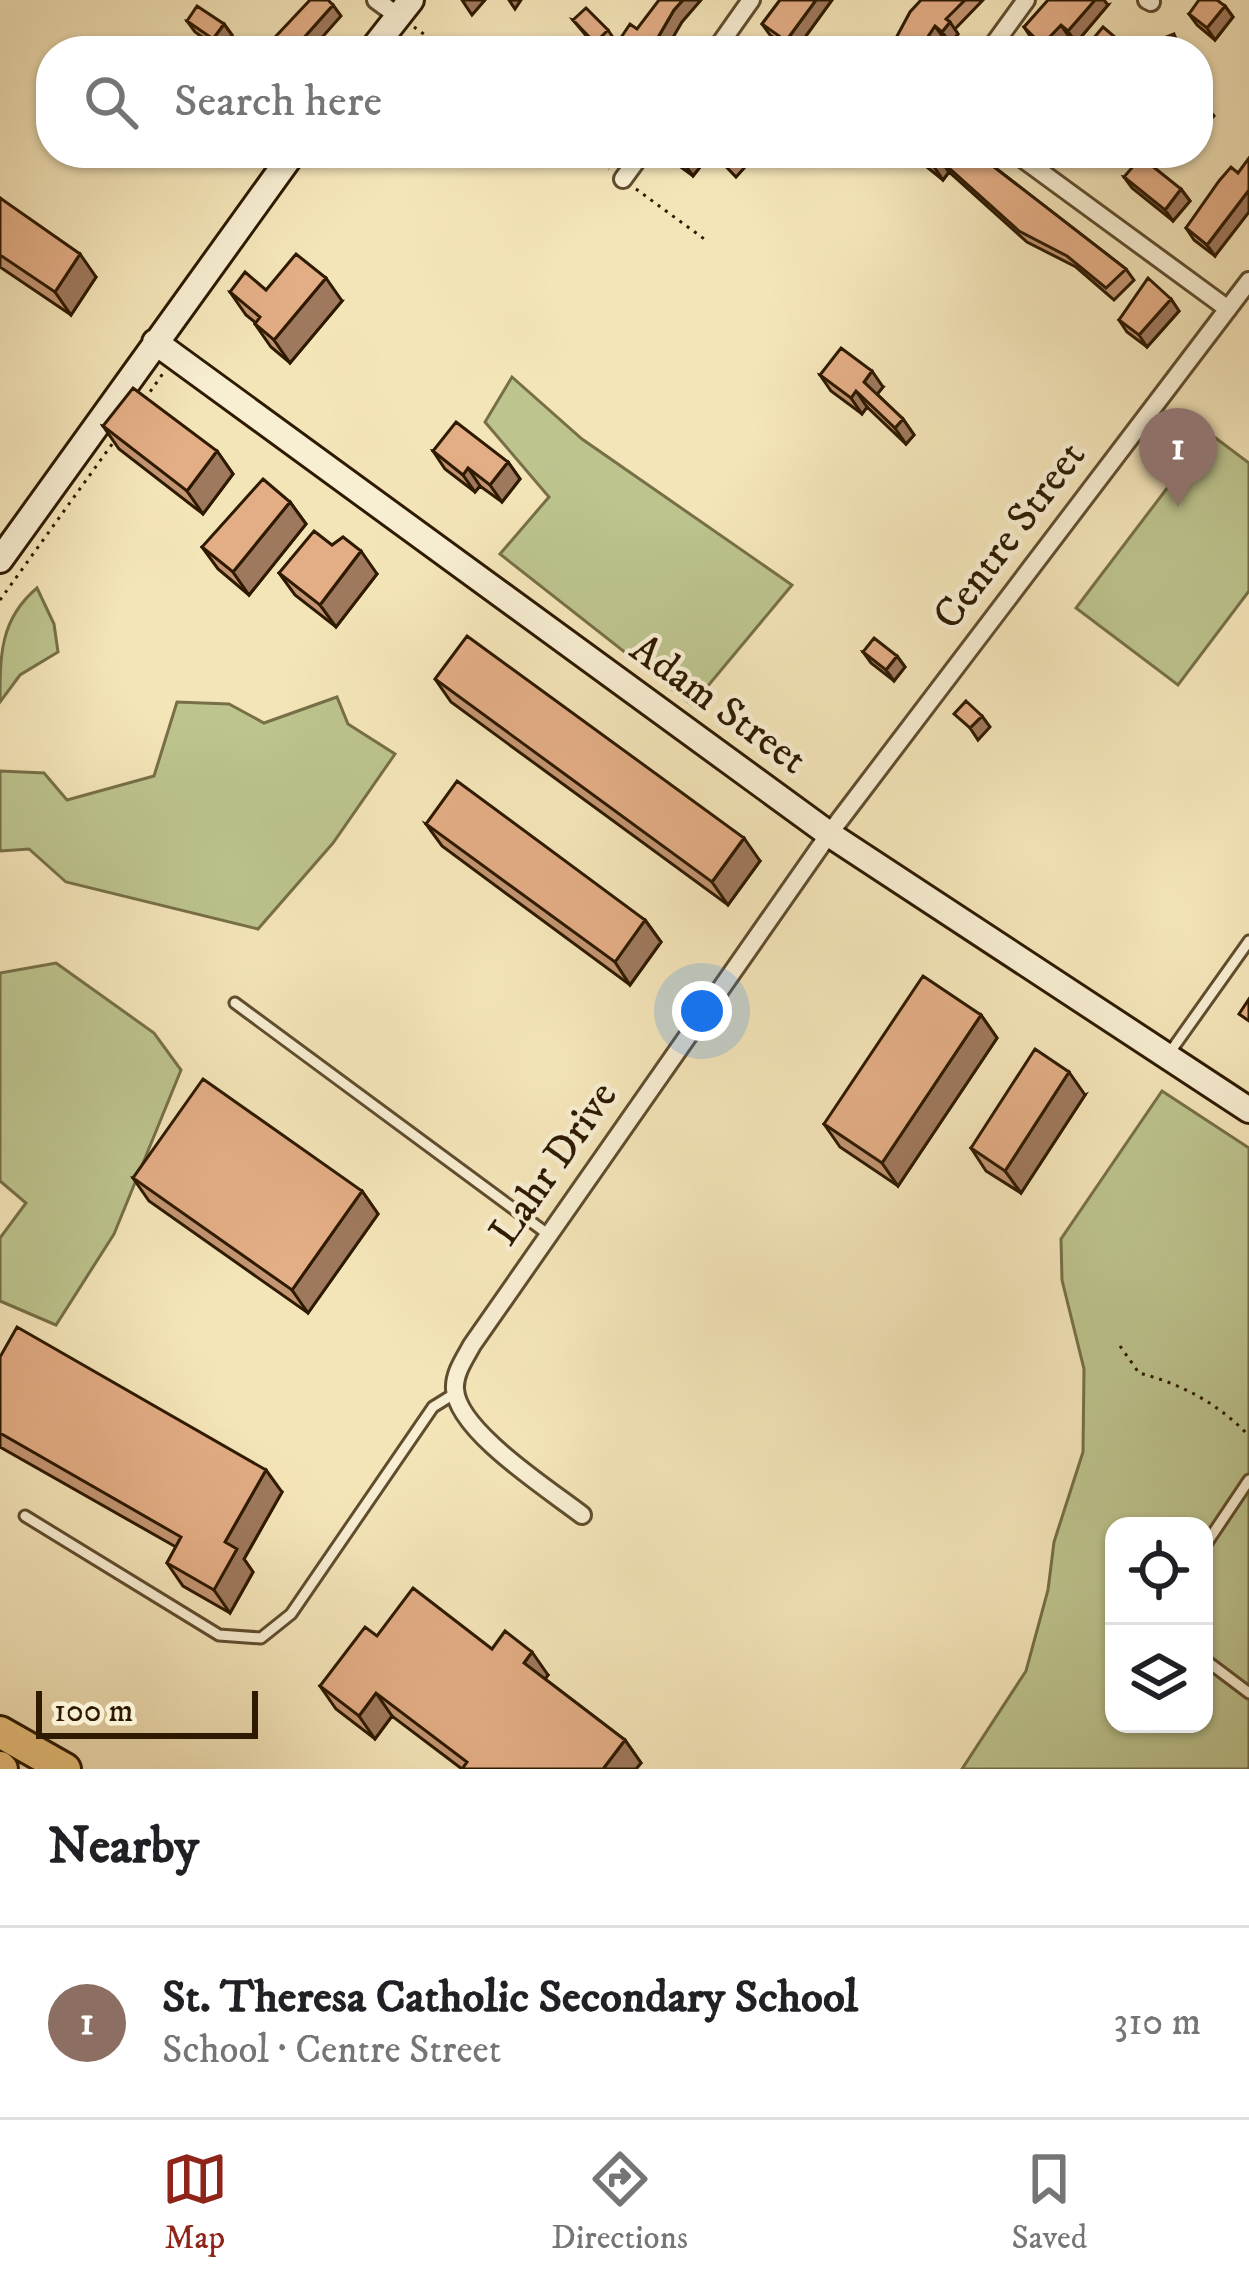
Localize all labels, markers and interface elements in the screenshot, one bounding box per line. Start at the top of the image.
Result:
search box [36,36,1213,168]
icon: search [78,69,144,135]
text: Search here [174,74,382,130]
pin: 1 [1139,408,1217,507]
street label: Centre Street [922,432,1098,640]
street label: Adam Street [620,624,816,786]
your location [672,981,732,1041]
street label: Lahr Drive [479,1072,629,1256]
map controls [1105,1517,1213,1733]
button: locate [1105,1517,1213,1625]
button: layers [1105,1625,1213,1733]
scale bar [36,1685,258,1738]
text: 100 m [54,1691,133,1732]
text: Nearby [48,1815,199,1879]
text: St. Theresa Catholic Secondary School [162,1970,858,2026]
text: 1 [80,1998,94,2047]
text: 310 m [1114,1998,1201,2047]
text: School · Centre Street [162,2026,501,2075]
tab: Map [162,2146,228,2259]
tab: Directions [551,2146,688,2259]
tab: Saved [1011,2146,1087,2259]

